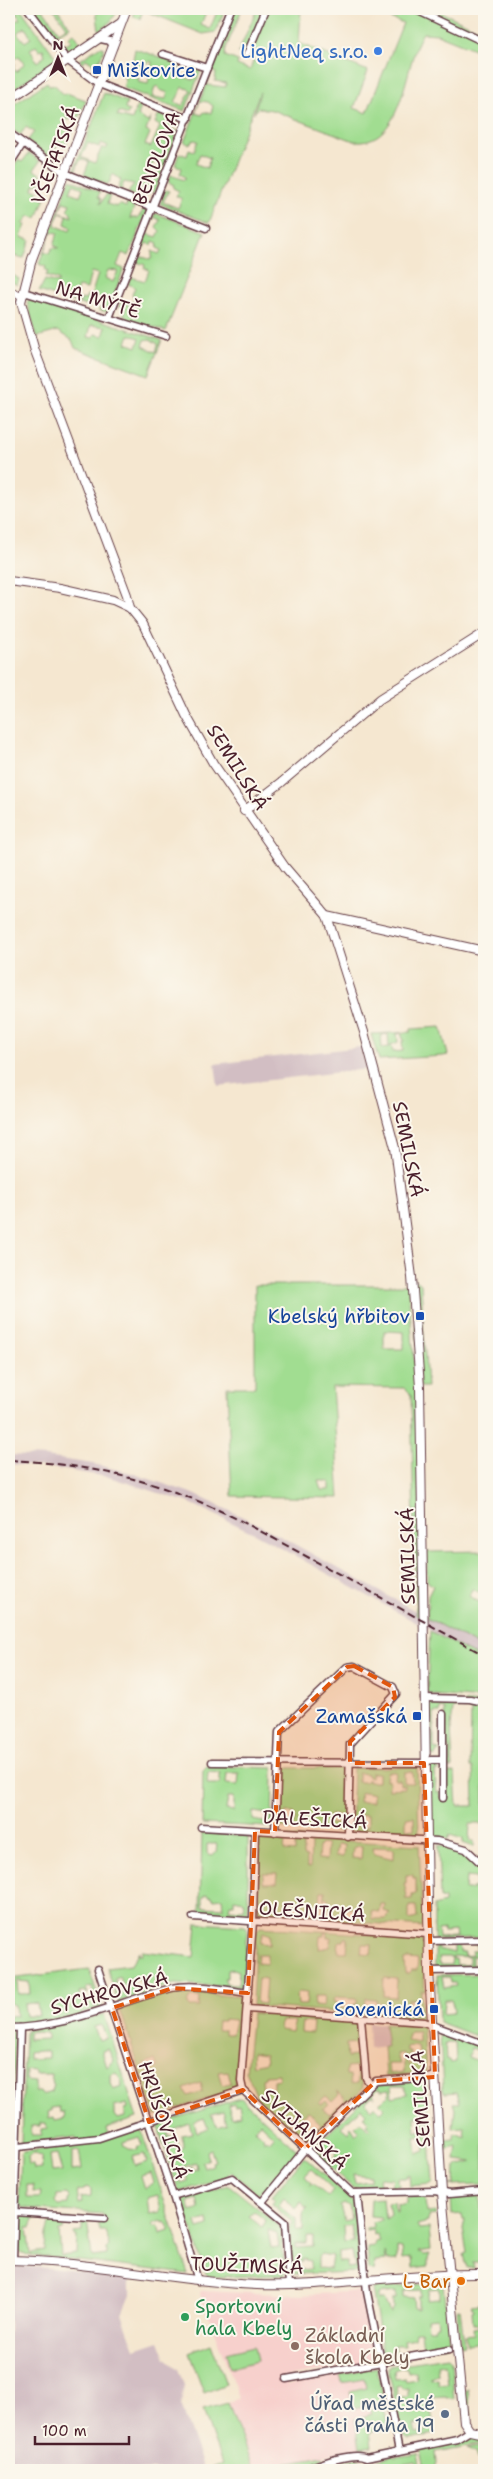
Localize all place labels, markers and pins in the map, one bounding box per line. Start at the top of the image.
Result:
place label: LightNeq s.r.o. [240,39,368,64]
marker: LightNeq s.r.o. [372,45,384,57]
place label: Miškovice [107,58,196,83]
marker: Miškovice [91,64,103,76]
place label: Kbelský hřbitov [268,1304,410,1329]
marker: Kbelský hřbitov [414,1310,426,1322]
place label: Zamašská [316,1704,407,1729]
marker: Zamašská [411,1710,423,1722]
place label: Sovenická [334,1997,424,2022]
marker: Sovenická [428,2003,440,2015]
place label: L Bar [403,2269,451,2294]
marker: L Bar [455,2275,467,2287]
place label: Sportovní hala Kbely [195,2294,292,2341]
marker: Sportovní hala Kbely [179,2311,191,2323]
place label: Základní škola Kbely [305,2323,410,2370]
marker: Základní škola Kbely [289,2340,301,2352]
place label: Úřad městské části Praha 19 [305,2390,435,2438]
marker: Úřad městské části Praha 19 [439,2408,451,2420]

